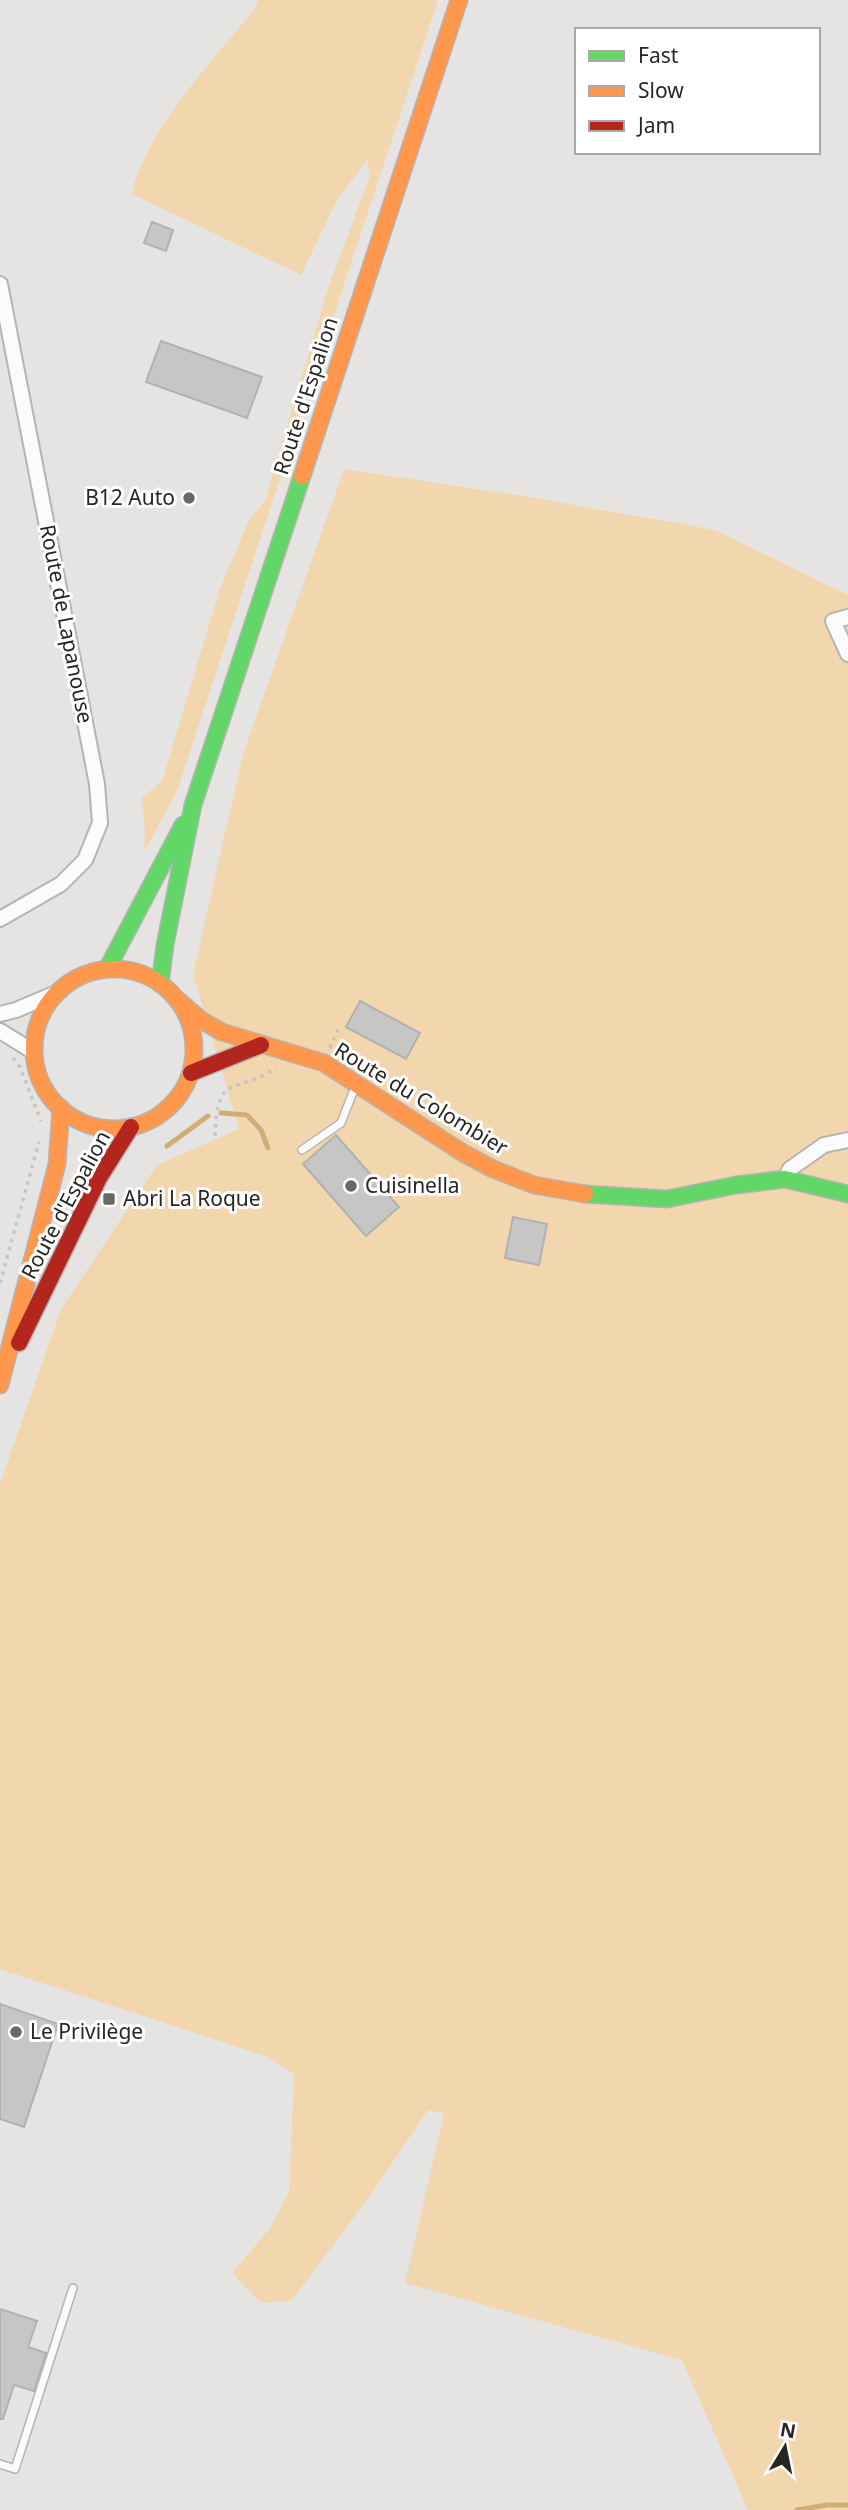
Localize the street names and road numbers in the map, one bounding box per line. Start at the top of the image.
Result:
street label: Route d'Espalion [266,313,344,478]
street label: Route de Lapanouse [34,522,100,726]
street label: Route du Colombier [330,1035,514,1161]
street label: Route d'Espalion [14,1125,116,1284]

